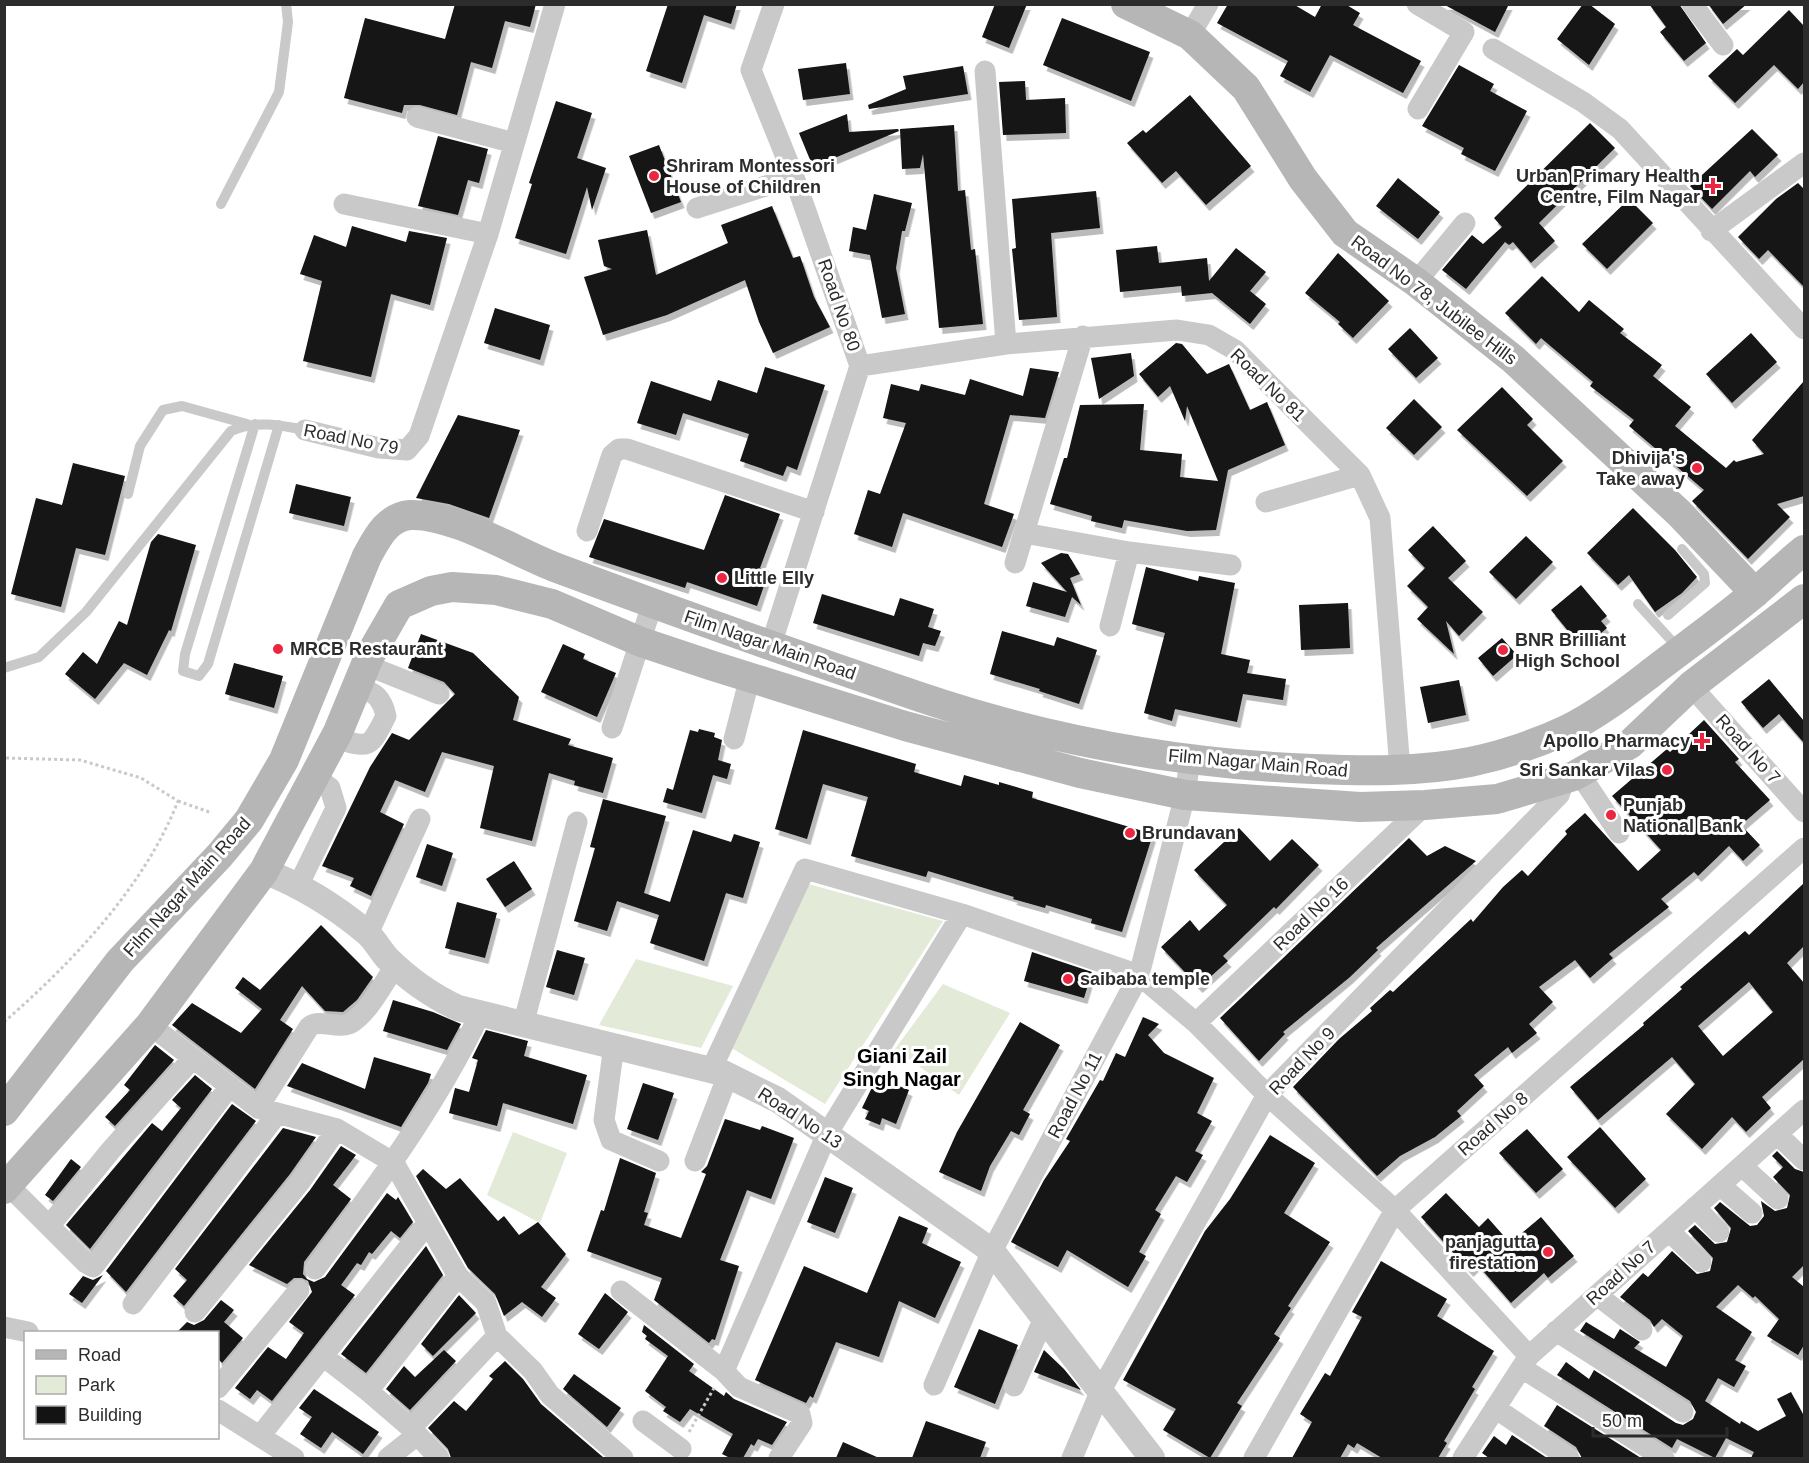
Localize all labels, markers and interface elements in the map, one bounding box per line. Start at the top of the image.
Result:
place label: Shriram Montessori House of Children [666,156,835,197]
place label: Urban Primary Health Centre, Film Nagar [1516,166,1700,207]
marker: Shriram Montessori House of Children [647,169,661,183]
marker: Urban Primary Health Centre, Film Nagar [1704,177,1722,195]
street label: Road No 78, Jubilee Hills [1347,231,1521,369]
street label: Road No 80 [814,256,864,354]
street label: Road No 81 [1226,344,1310,426]
street label: Road No 79 [302,420,400,458]
place label: Dhivija's Take away [1596,448,1685,489]
marker: Dhivija's Take away [1690,461,1704,475]
place label: Little Elly [734,568,814,588]
marker: Little Elly [715,571,729,585]
street label: Film Nagar Main Road [682,606,858,684]
place label: BNR Brilliant High School [1515,630,1626,671]
place label: MRCB Restaurant [290,639,443,659]
marker: MRCB Restaurant [271,642,285,656]
marker: BNR Brilliant High School [1496,643,1510,657]
street label: Road No 7 [1712,710,1784,788]
place label: Apollo Pharmacy [1543,731,1690,751]
marker: Apollo Pharmacy [1695,734,1709,748]
street label: Film Nagar Main Road [1167,745,1349,781]
place label: Sri Sankar Vilas [1519,760,1655,780]
marker: Sri Sankar Vilas [1660,763,1674,777]
place label: Punjab National Bank [1623,795,1744,836]
marker: Punjab National Bank [1604,808,1618,822]
street label: Film Nagar Main Road [119,813,255,961]
place label: Brundavan [1142,823,1236,843]
marker: Brundavan [1123,826,1137,840]
street label: Road No 16 [1269,873,1353,955]
place label: saibaba temple [1080,969,1210,989]
marker: saibaba temple [1061,972,1075,986]
street label: Road No 9 [1265,1023,1339,1099]
district label: Giani Zail Singh Nagar [843,1045,961,1090]
street label: Road No 11 [1044,1048,1106,1142]
street label: Road No 13 [754,1083,846,1153]
street label: Road No 8 [1454,1088,1532,1160]
place label: panjagutta firestation [1445,1232,1537,1273]
street label: Road No 7 [1582,1237,1660,1309]
marker: panjagutta firestation [1541,1245,1555,1259]
legend [24,1331,219,1439]
text: Road [78,1345,121,1365]
text: Park [78,1375,116,1395]
scale bar [1593,1400,1726,1438]
text: Building [78,1405,142,1425]
text: 50 m [1602,1411,1642,1431]

